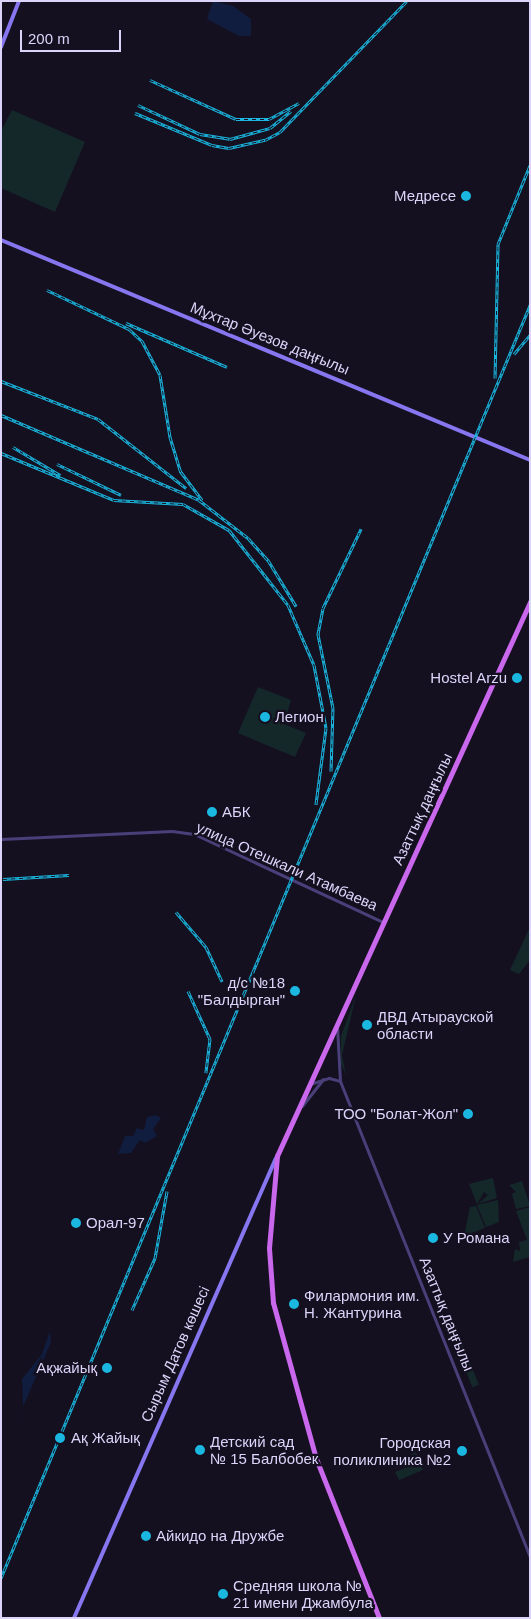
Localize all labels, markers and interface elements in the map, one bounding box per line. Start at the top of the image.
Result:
scale bar [22,20,124,52]
text: 200 m [28,30,70,47]
place label: Медресе [394,187,456,205]
marker: Медресе [460,190,472,202]
street label: Мұхтар Әуезов даңғылы [188,298,352,378]
place label: Hostel Arzu [429,669,507,687]
marker: Hostel Arzu [511,672,523,684]
place label: Легион [275,708,324,726]
marker: Легион [259,711,271,723]
street label: Азаттық даңғылы [388,750,456,868]
place label: АБК [222,803,251,821]
marker: АБК [206,806,218,818]
street label: улица Отешкали Атамбаева [194,818,380,914]
place label: д/с №18 "Балдырган" [198,973,285,1008]
marker: д/с №18 "Балдырган" [289,985,301,997]
place label: ДВД Атырауской области [377,1007,493,1042]
marker: ДВД Атырауской области [361,1019,373,1031]
place label: ТОО "Болат-Жол" [334,1105,458,1123]
marker: ТОО "Болат-Жол" [462,1108,474,1120]
place label: Орал-97 [86,1214,145,1232]
marker: Орал-97 [70,1217,82,1229]
place label: У Романа [443,1229,510,1247]
marker: У Романа [427,1232,439,1244]
street label: Азаттық даңғылы [416,1254,478,1374]
street label: Сырым Датов көшесі [137,1283,213,1425]
place label: Филармония им. Н. Жантурина [304,1286,420,1321]
marker: Филармония им. Н. Жантурина [288,1298,300,1310]
place label: Ақжайық [36,1359,97,1377]
marker: Ақжайық [101,1362,113,1374]
place label: Ақ Жайық [71,1429,140,1447]
marker: Ақ Жайық [53,1431,67,1445]
place label: Детский сад № 15 Балбобек [210,1432,318,1467]
place label: Городская поликлиника №2 [333,1433,451,1468]
marker: Детский сад № 15 Балбобек [194,1444,206,1456]
marker: Городская поликлиника №2 [455,1444,469,1458]
place label: Айкидо на Дружбе [156,1527,284,1545]
marker: Айкидо на Дружбе [140,1530,152,1542]
place label: Средняя школа № 21 имени Джамбула [233,1576,373,1611]
marker: Средняя школа № 21 имени Джамбула [217,1588,229,1600]

